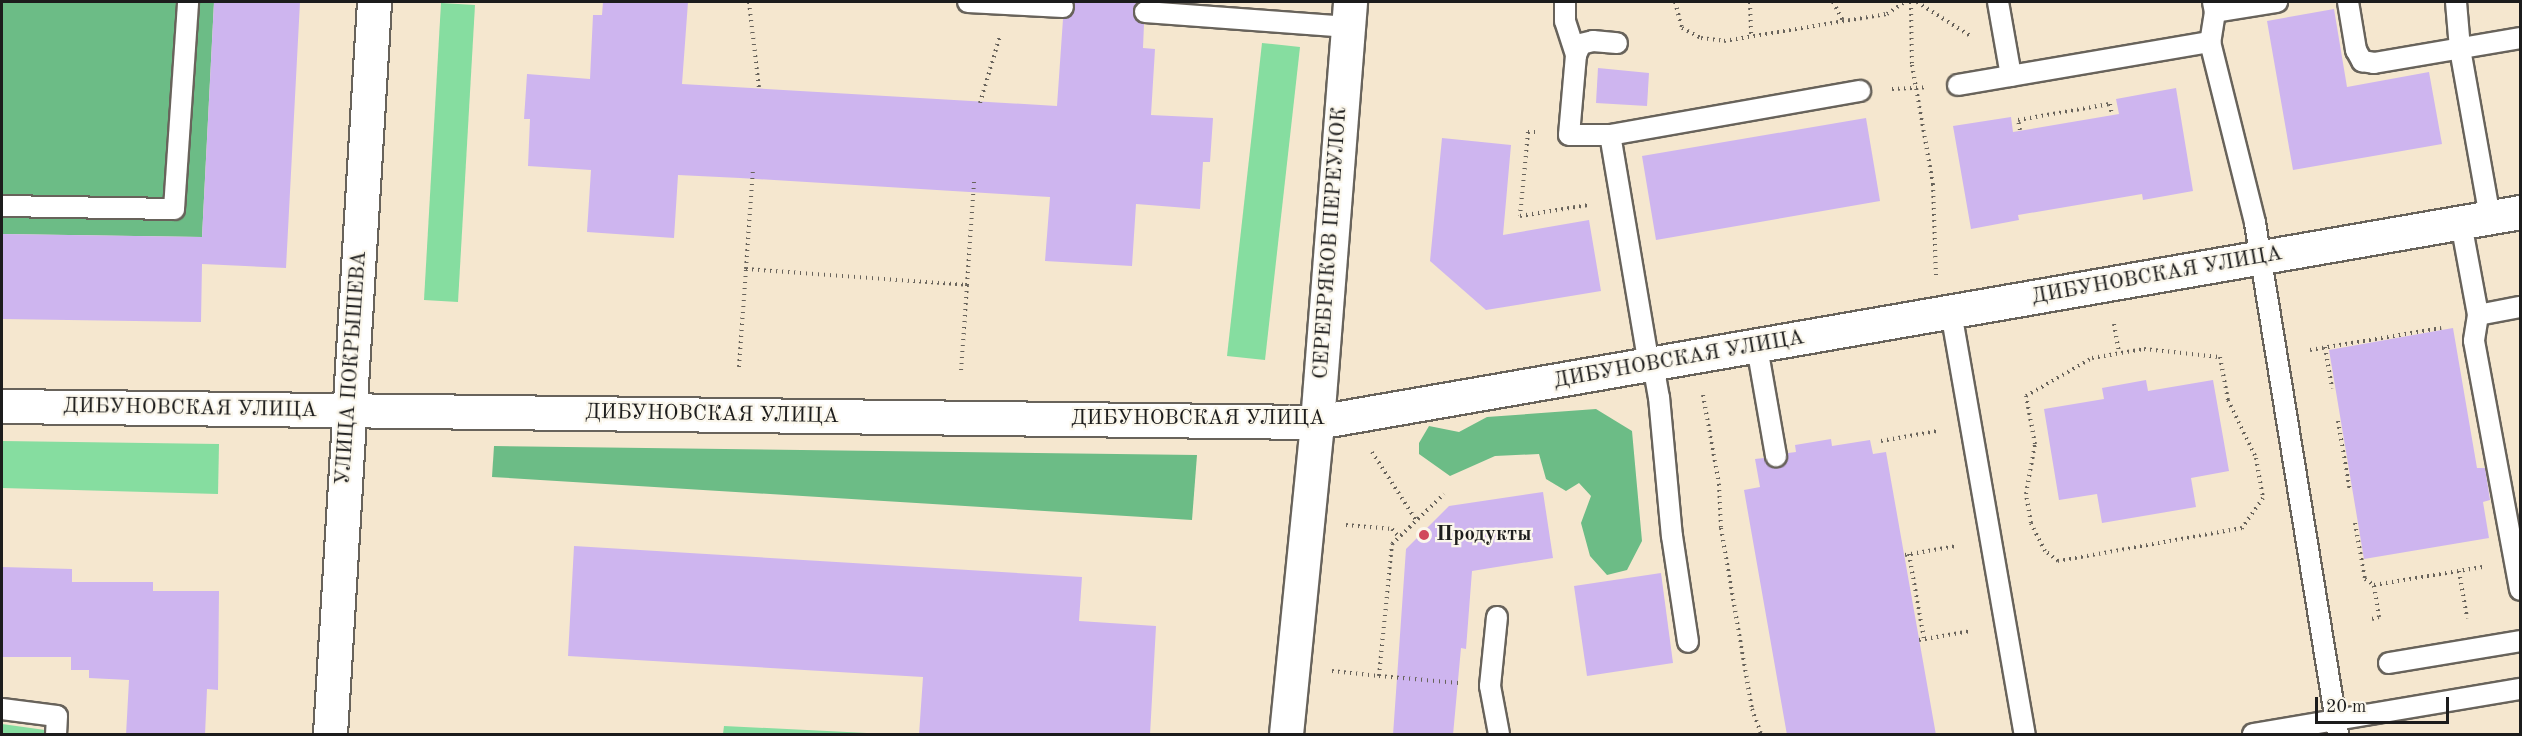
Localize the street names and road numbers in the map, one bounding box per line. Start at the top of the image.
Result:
street label: СЕРЕБРЯКОВ ПЕРЕУЛОК [1309,106,1353,380]
street label: ДИБУНОВСКАЯ УЛИЦА [2030,242,2284,310]
street label: УЛИЦА ПОКРЫШЕВА [331,250,373,486]
street label: ДИБУНОВСКАЯ УЛИЦА [1552,326,1806,394]
street label: ДИБУНОВСКАЯ УЛИЦА [63,394,317,424]
street label: ДИБУНОВСКАЯ УЛИЦА [585,400,839,430]
street label: ДИБУНОВСКАЯ УЛИЦА [1071,406,1325,432]

